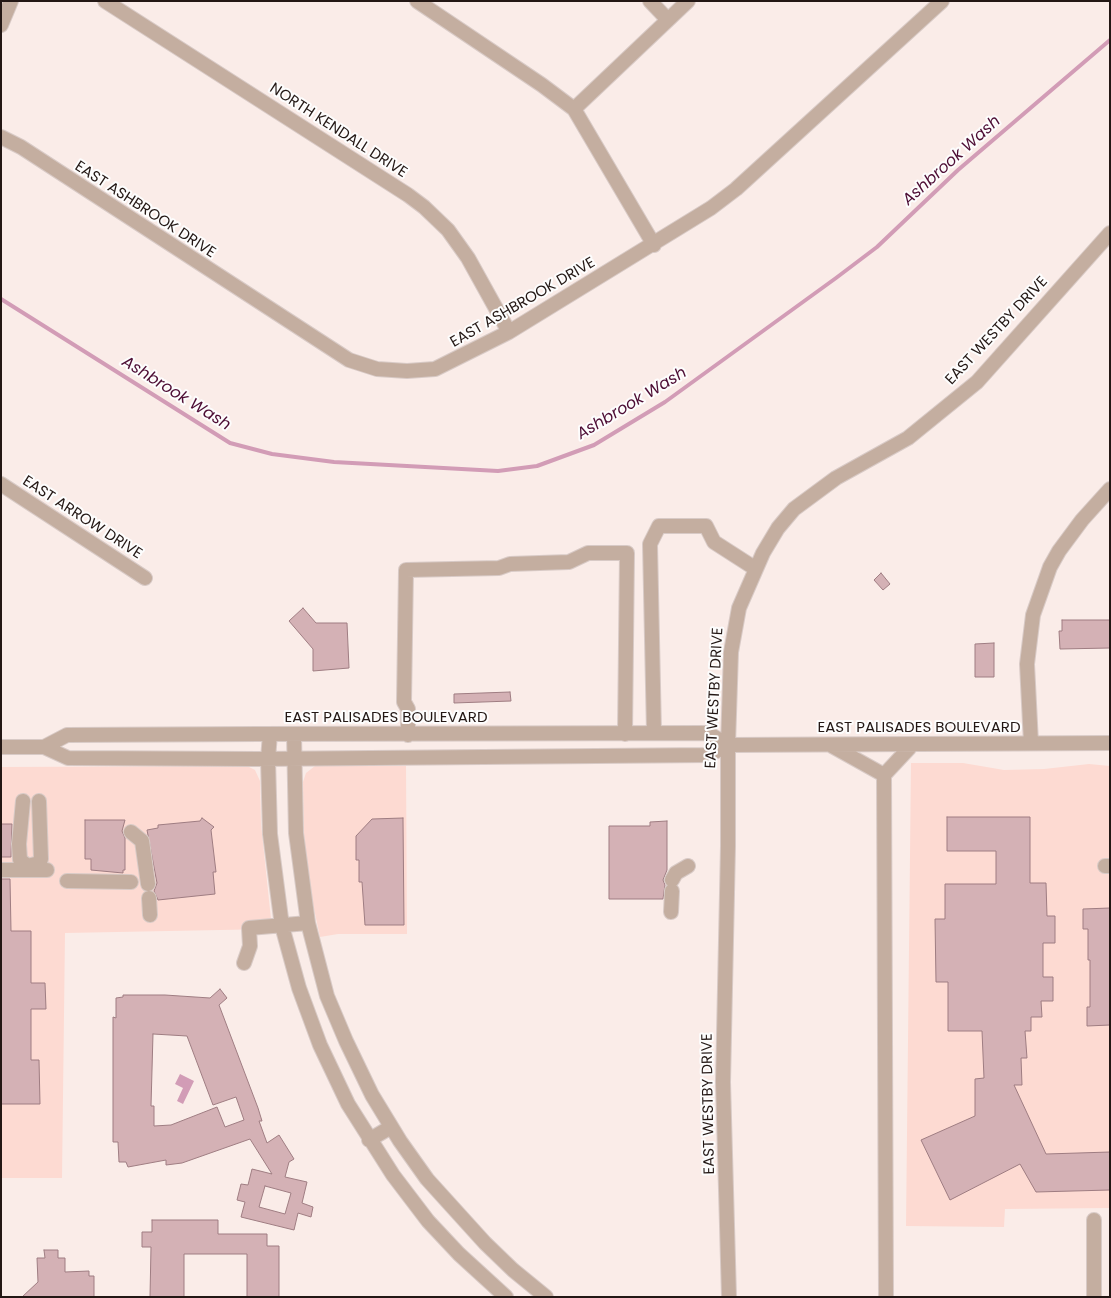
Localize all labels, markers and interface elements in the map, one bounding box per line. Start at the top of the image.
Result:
street label: NORTH KENDALL DRIVE [266,80,410,182]
water label: Ashbrook Wash [899,112,1005,210]
street label: EAST ASHBROOK DRIVE [71,158,219,262]
street label: EAST ASHBROOK DRIVE [447,254,599,352]
street label: EAST WESTBY DRIVE [942,273,1052,389]
water label: Ashbrook Wash [118,353,234,435]
water label: Ashbrook Wash [574,364,690,444]
street label: EAST ARROW DRIVE [19,473,145,563]
street label: EAST WESTBY DRIVE [702,627,728,769]
street label: EAST PALISADES BOULEVARD [285,709,487,727]
street label: EAST PALISADES BOULEVARD [818,719,1020,737]
street label: EAST WESTBY DRIVE [699,1033,719,1175]

